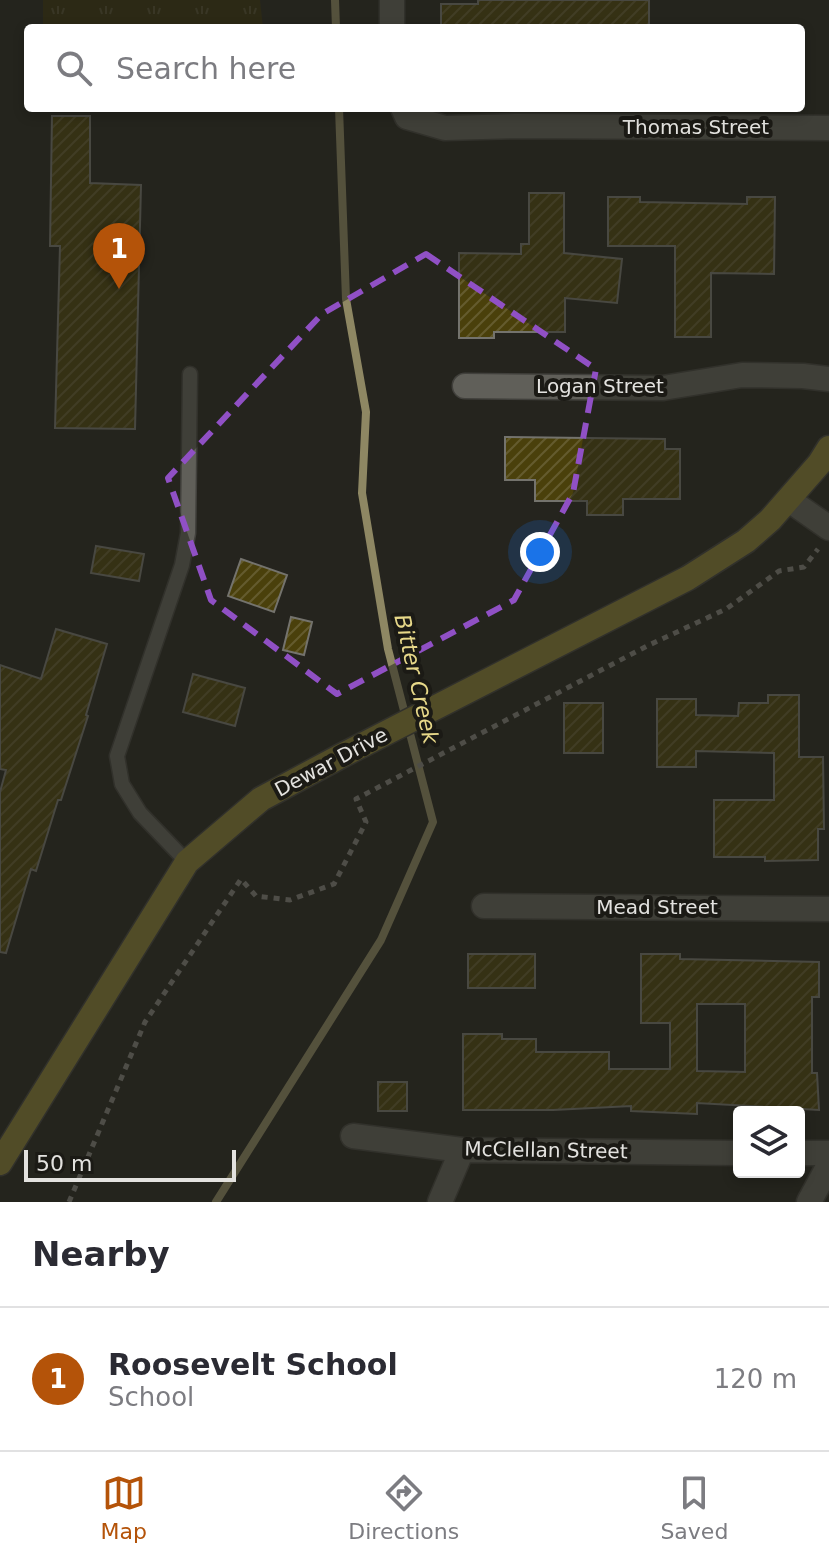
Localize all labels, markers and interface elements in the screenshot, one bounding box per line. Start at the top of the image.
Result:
search box [24,24,805,112]
icon: search [52,46,96,90]
text: Search here [116,51,296,86]
street label: Thomas Street [622,115,769,139]
pin: 1 [93,223,145,289]
street label: Logan Street [536,374,664,398]
your location [520,532,560,572]
water label: Bitter Creek [389,612,444,748]
street label: Dewar Drive [271,722,391,802]
street label: Mead Street [596,895,718,919]
map controls [733,1106,805,1178]
button: layers [733,1106,805,1178]
street label: McClellan Street [464,1137,628,1163]
scale bar [24,1146,236,1182]
text: 50 m [36,1151,92,1176]
text: Nearby [32,1234,170,1274]
text: Roosevelt School [108,1347,398,1382]
text: 1 [49,1364,67,1394]
text: 120 m [714,1364,797,1394]
text: School [108,1382,194,1412]
tab: Map [101,1471,147,1544]
tab: Directions [348,1471,459,1544]
tab: Saved [660,1471,728,1544]

